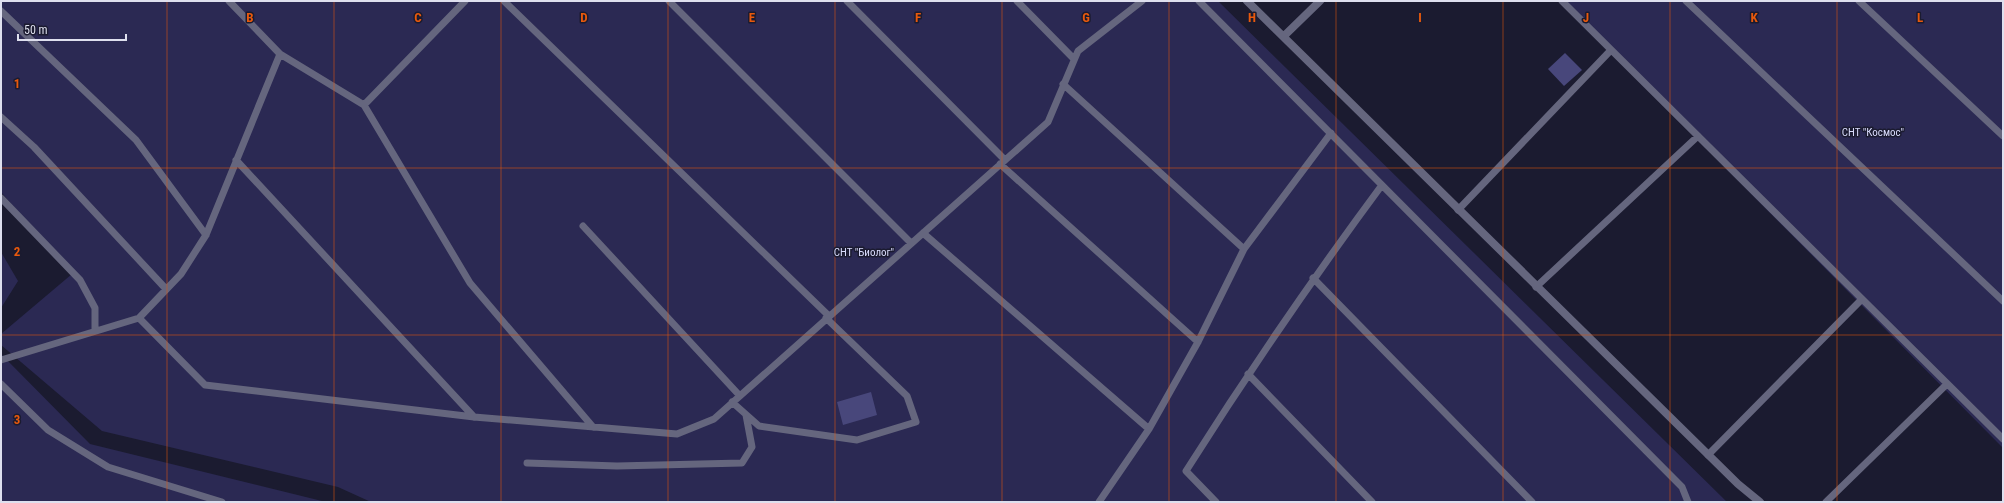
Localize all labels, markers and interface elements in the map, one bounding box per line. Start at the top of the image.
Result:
text: B [246,10,254,25]
text: C [414,10,422,25]
text: D [580,10,588,25]
text: E [749,10,756,25]
text: F [915,10,921,25]
text: G [1082,10,1090,25]
text: H [1248,10,1256,25]
text: I [1418,10,1422,25]
text: J [1583,10,1589,25]
text: K [1750,10,1758,25]
text: L [1917,10,1923,25]
scale bar [18,16,126,42]
text: 50 m [24,23,48,37]
text: 1 [14,76,20,91]
park label: СНТ "Космос" [1842,126,1904,139]
text: 2 [14,244,21,259]
park label: СНТ "Биолог" [834,246,894,259]
text: 3 [14,412,20,427]

